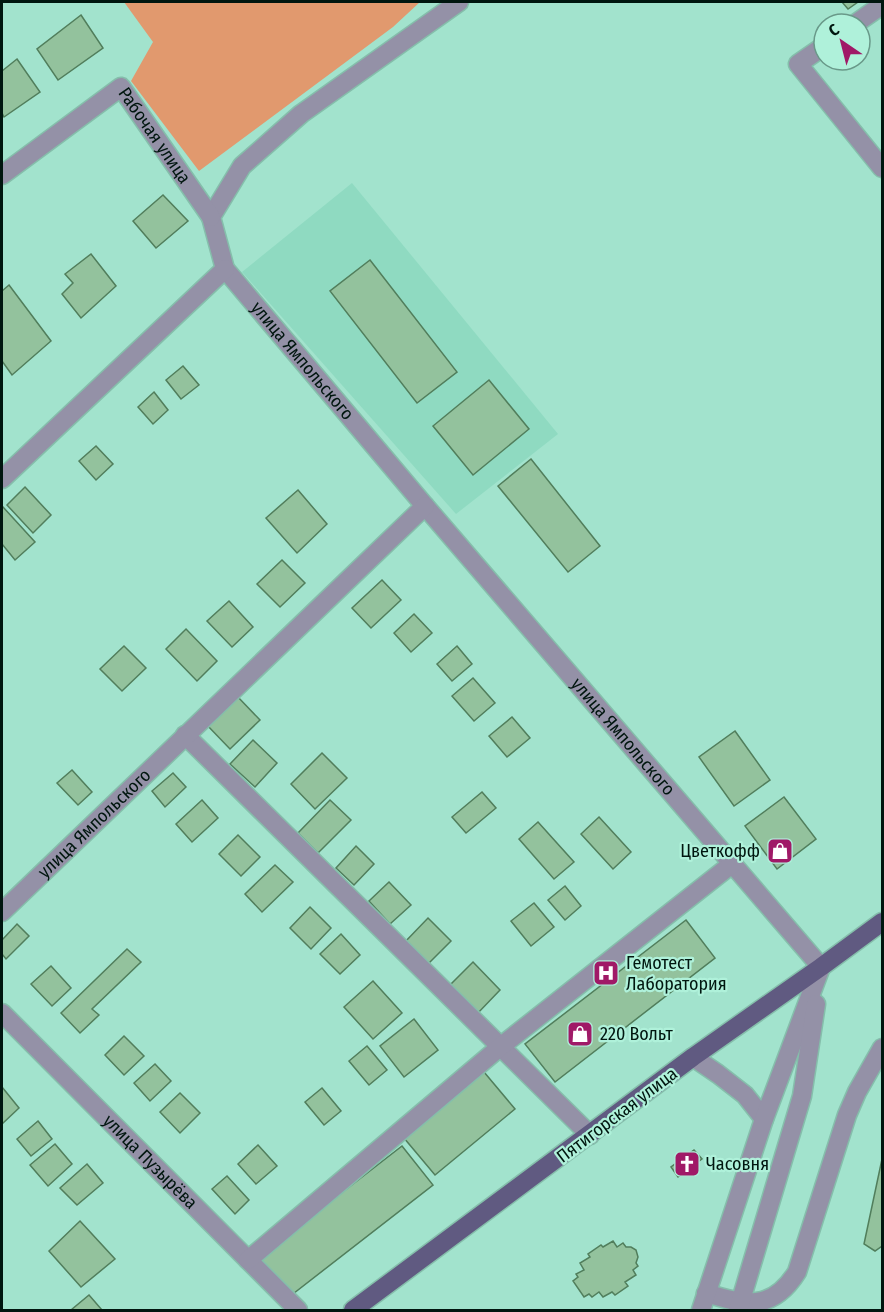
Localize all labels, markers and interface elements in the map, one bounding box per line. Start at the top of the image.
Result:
north arrow [812,12,872,72]
text: С [825,20,843,40]
street label: Рабочая улица [114,83,196,188]
street label: улица Ямпольского [246,297,359,425]
street label: улица Ямпольского [567,673,680,800]
street label: улица Ямпольского [33,764,155,883]
shop icon: Цветкофф [765,836,795,866]
place label: Цветкофф [680,840,760,862]
place label: Гемотест Лаборатория [626,952,727,995]
hospital icon: Гемотест Лаборатория [591,958,621,988]
shop icon: 220 Вольт [565,1019,595,1049]
place label: 220 Вольт [600,1023,674,1045]
street label: Пятигорская улица [552,1062,682,1167]
street label: улица Пузырёва [99,1110,202,1214]
church icon: Часовня [672,1149,702,1179]
place label: Часовня [706,1153,769,1175]

